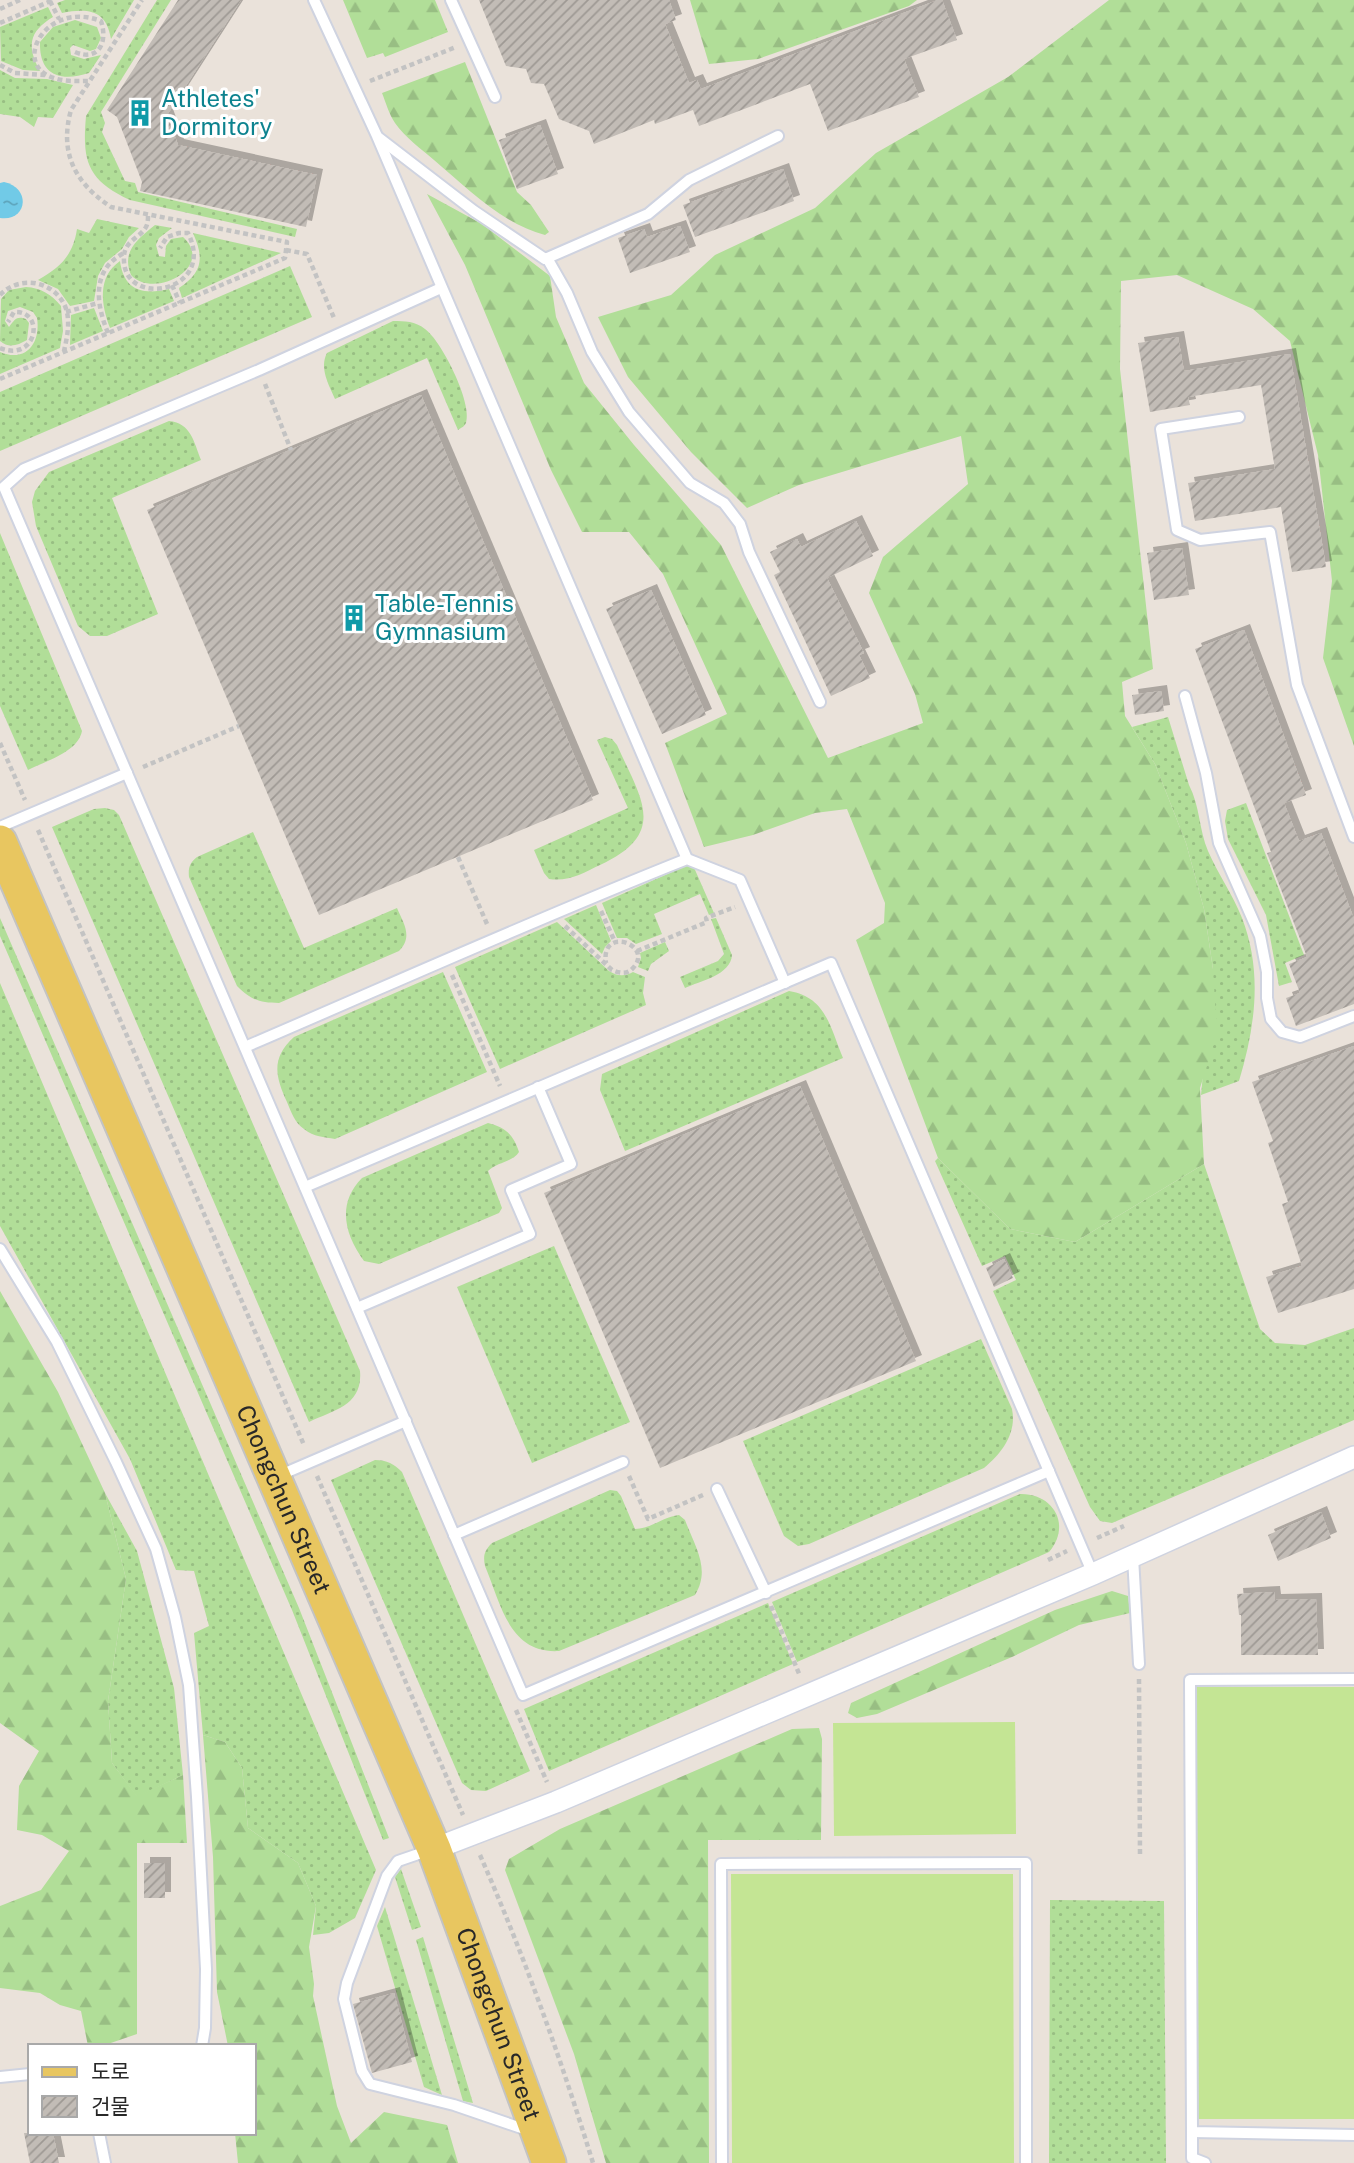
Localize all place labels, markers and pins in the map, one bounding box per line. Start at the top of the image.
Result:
place label: Athletes' Dormitory [161,84,273,140]
building icon: Athletes' Dormitory [125,98,155,128]
place label: Table-Tennis Gymnasium [375,589,514,645]
building icon: Table-Tennis Gymnasium [339,603,369,633]

